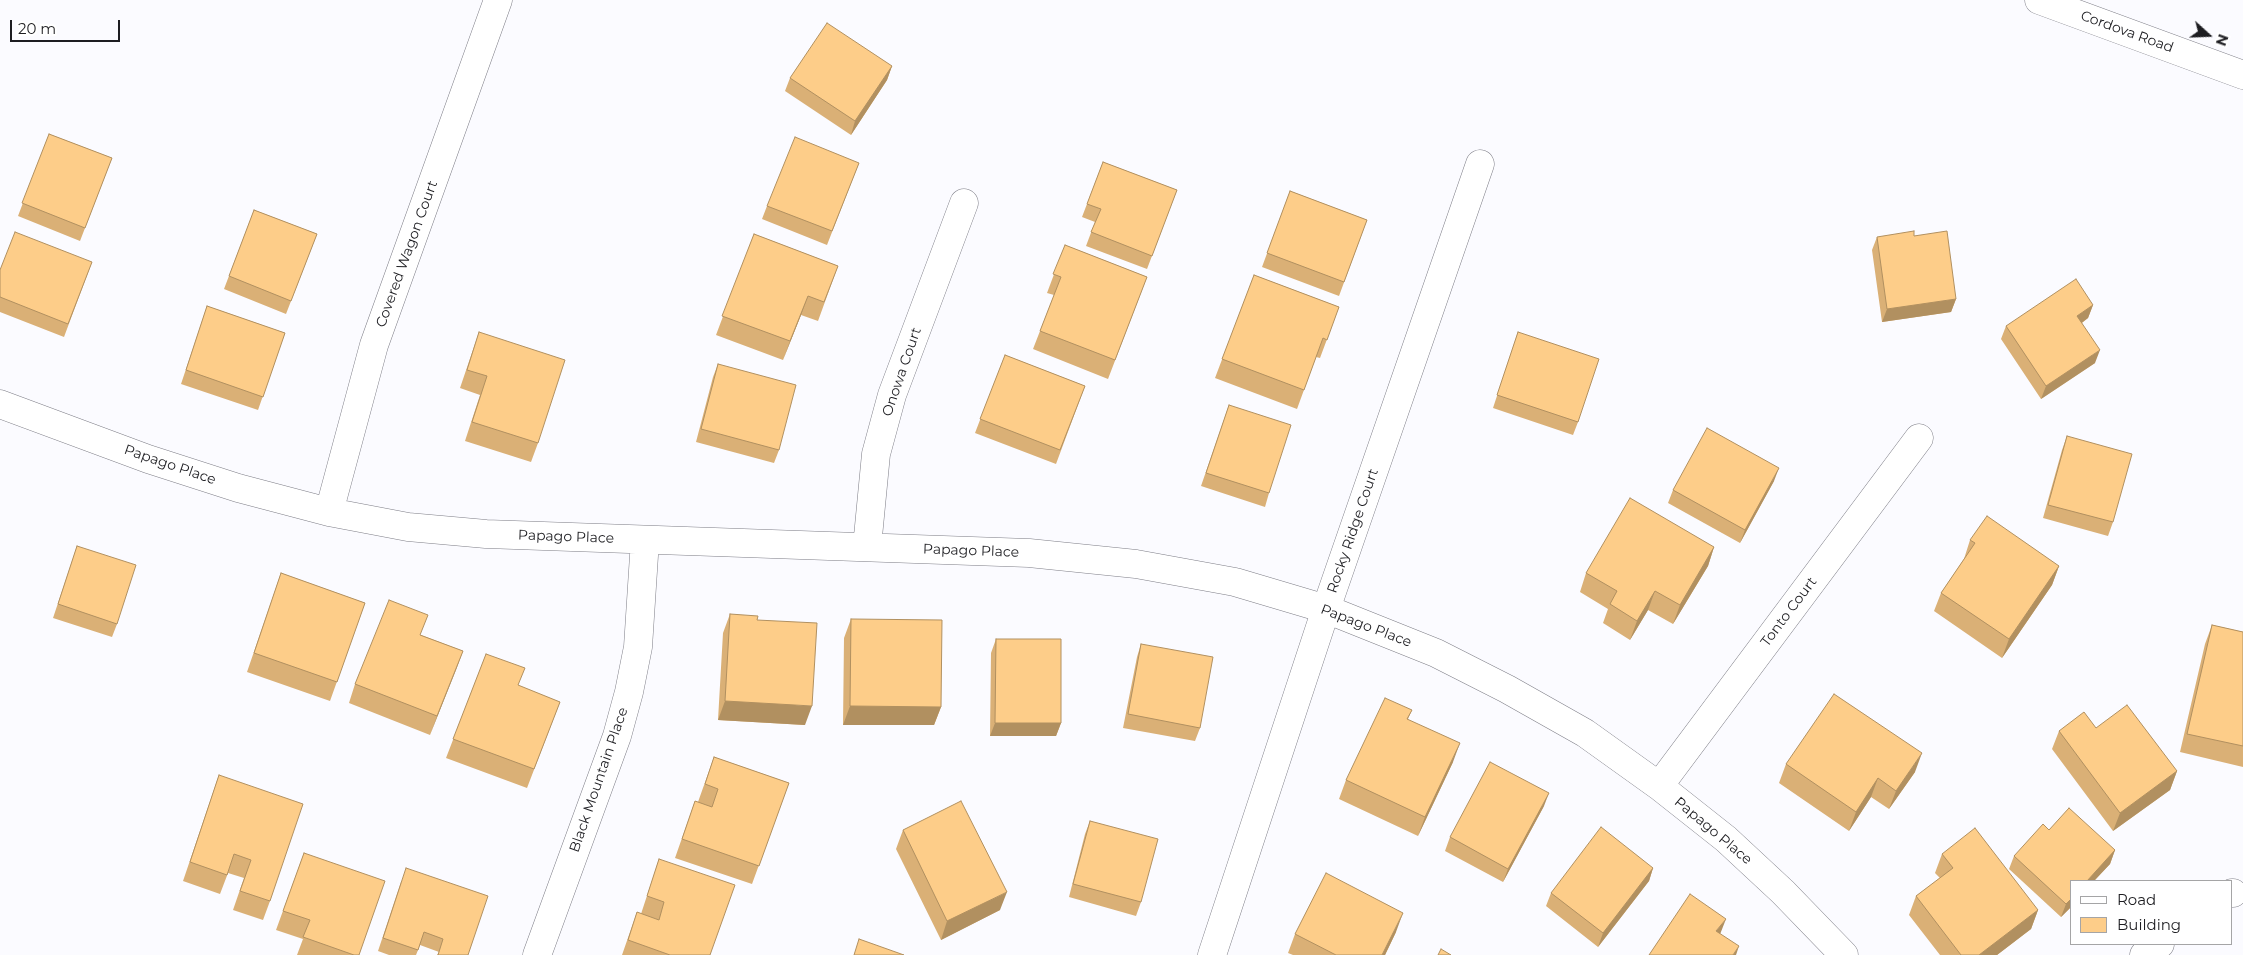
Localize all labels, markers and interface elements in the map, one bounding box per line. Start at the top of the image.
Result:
street label: Cordova Road [2078,7,2176,57]
scale bar [12,10,122,42]
north arrow [2183,10,2233,60]
text: 20 m [18,19,56,38]
text: N [2212,32,2232,49]
street label: Covered Wagon Court [373,178,441,330]
street label: Onowa Court [879,325,925,419]
street label: Papago Place [122,441,218,489]
street label: Rocky Ridge Court [1324,467,1382,595]
street label: Papago Place [518,527,614,547]
street label: Papago Place [923,541,1019,561]
street label: Tonto Court [1757,574,1821,650]
street label: Papago Place [1318,601,1414,651]
street label: Black Mountain Place [566,705,632,855]
street label: Papago Place [1671,794,1755,868]
legend [2070,880,2233,945]
text: Road [2117,890,2156,909]
text: Building [2117,915,2181,934]

